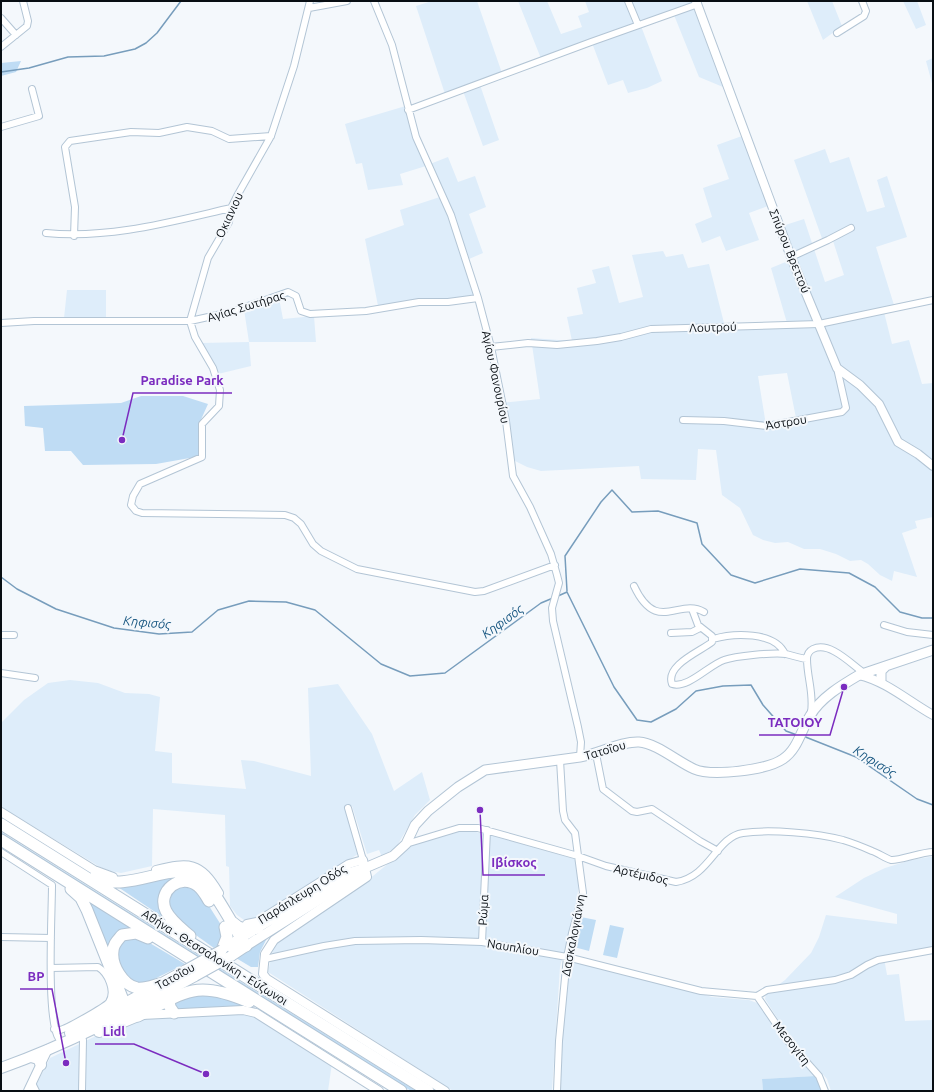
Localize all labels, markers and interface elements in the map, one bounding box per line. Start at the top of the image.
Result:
street label: Οκιανιου [213,190,245,240]
street label: Σπύρου Βρεττού [767,207,813,295]
street label: Αγίας Σωτήρας [206,288,287,325]
street label: Λουτρού [689,320,737,334]
street label: Αγίου Φανουρίου [480,329,512,425]
callout: Paradise Park [133,368,232,393]
text: Paradise Park [140,373,224,387]
street label: Άστρου [764,412,808,432]
water label: Κηφισός [479,601,526,641]
water label: Κηφισός [123,613,172,632]
callout: ΤΑΤΟΙΟΥ [759,710,830,735]
text: ΤΑΤΟΙΟΥ [768,715,823,729]
street label: Τατοΐου [583,738,627,762]
water label: Κηφισός [851,742,899,781]
callout: Ιβίσκος [483,850,545,875]
text: Ιβίσκος [491,855,537,870]
street label: Παράπλευρη Οδός [256,861,349,927]
street label: Αρτέμιδος [612,861,670,888]
street label: Δασκαλογιάννη [559,893,587,977]
street label: Ρώμα [476,894,490,926]
street label: Αθήνα - Θεσσαλονίκη - Εύζωνοι [140,907,290,1007]
street label: Ναυπλίου [486,936,540,958]
street label: Τατοΐου [153,960,197,992]
callout: BP [20,964,52,989]
text: BP [28,969,44,983]
callout: Lidl [95,1019,134,1044]
street label: Μεσογίτη [771,1019,813,1067]
text: Lidl [103,1024,125,1038]

